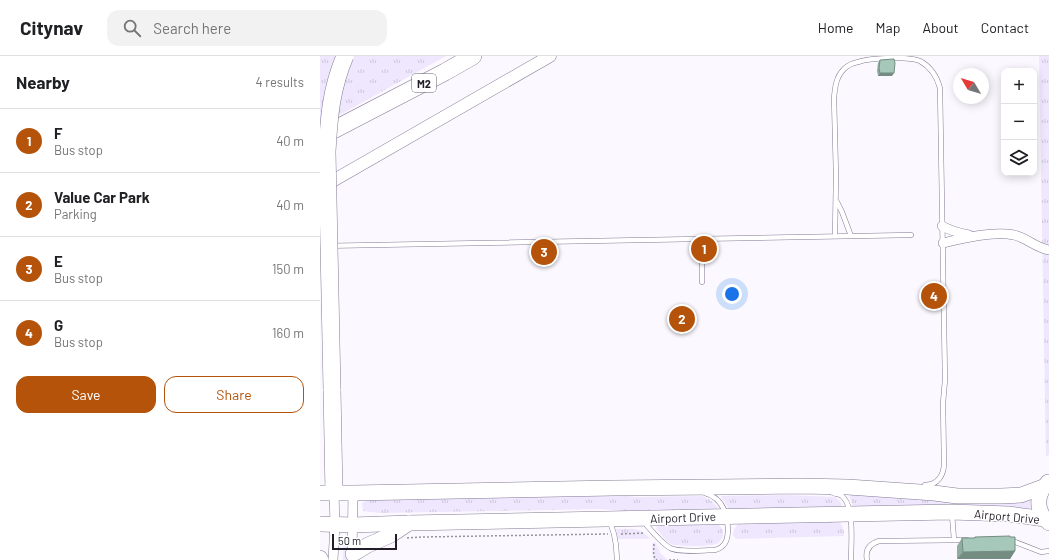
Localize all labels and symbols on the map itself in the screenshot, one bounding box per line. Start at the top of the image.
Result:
north arrow [953,68,989,104]
road number: M2 [412,74,436,92]
pin: 1 [691,234,717,264]
pin: 3 [531,237,557,267]
pin: 4 [921,281,947,311]
your location [722,284,742,304]
pin: 2 [669,304,695,334]
street label: Airport Drive [974,506,1040,526]
street label: Airport Drive [650,509,716,525]
scale bar [332,532,397,551]

